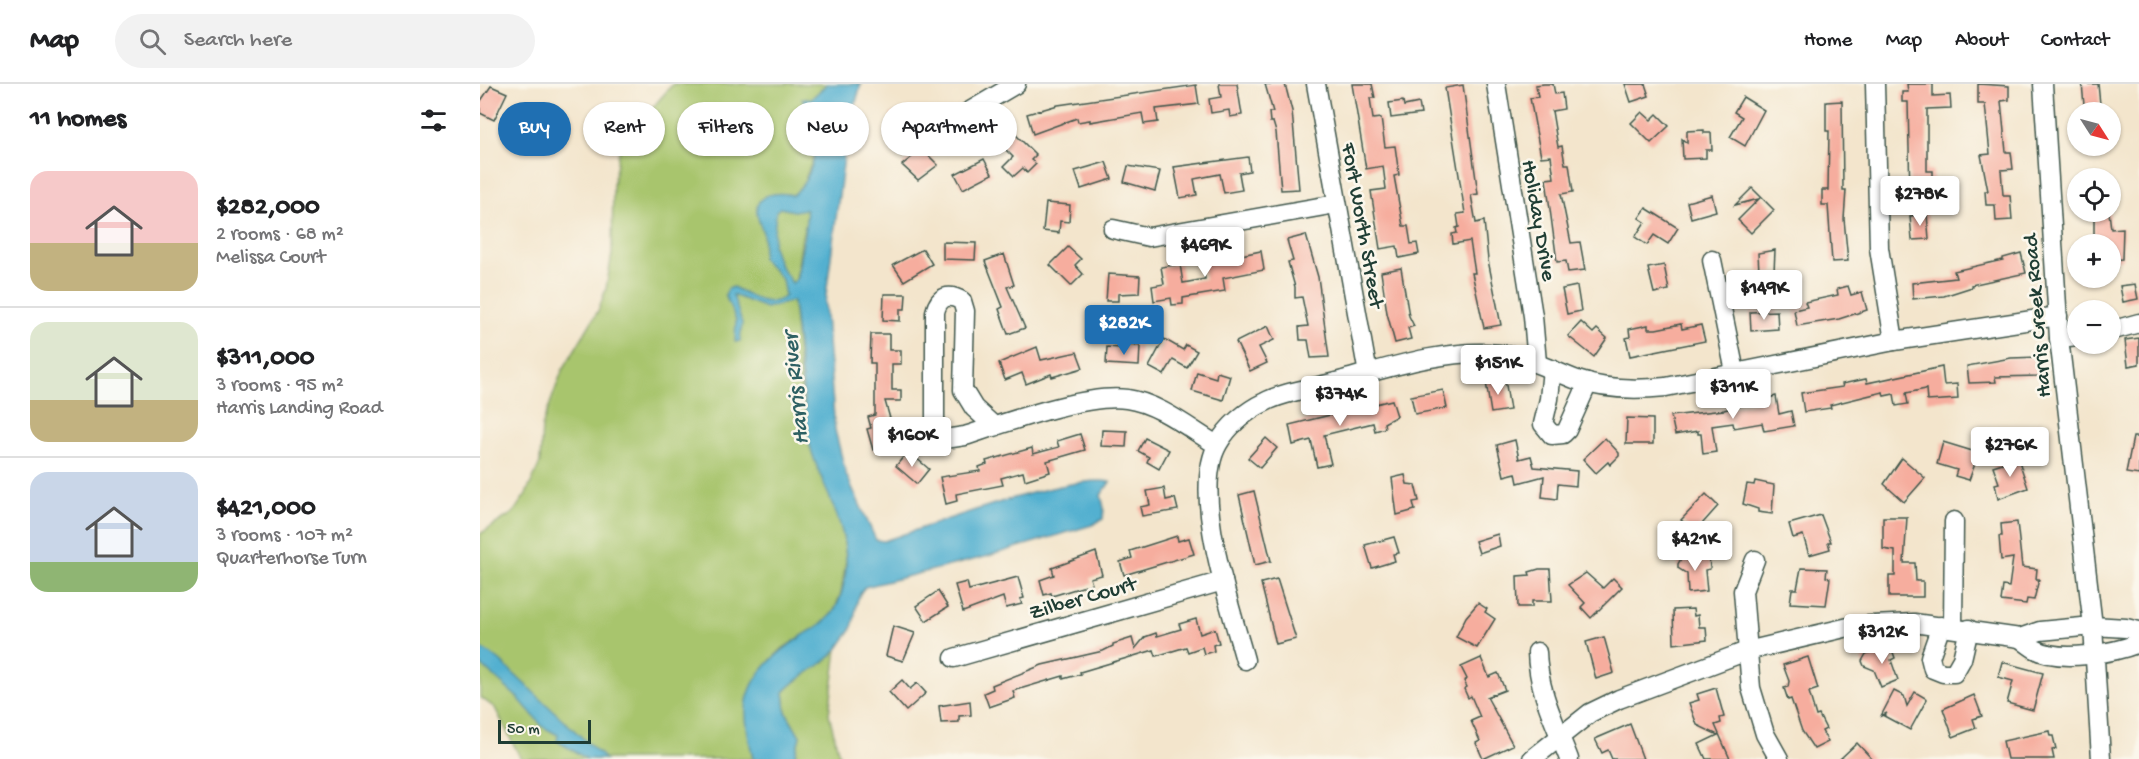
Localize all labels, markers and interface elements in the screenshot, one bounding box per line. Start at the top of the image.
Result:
search box [115,14,535,68]
text: Map [30,25,79,58]
icon: search [136,25,169,58]
text: Search here [184,28,292,54]
text: Home [1804,29,1852,54]
text: Map [1885,29,1922,54]
text: About [1955,29,2008,54]
text: Contact [2041,29,2109,54]
chip: Buy [498,102,571,156]
chip: Rent [583,102,665,156]
chip: Filters [677,102,774,156]
chip: New [786,102,869,156]
chip: Apartment [881,102,1017,156]
north arrow [2067,102,2121,156]
map controls [2067,102,2121,354]
icon: filters [417,104,450,137]
text: 11 homes [30,105,126,136]
street label: Fort Worth Street [1334,140,1389,312]
street label: Holiday Drive [1514,158,1561,284]
button: locate [2067,168,2121,222]
pin: $278K [1878,176,1962,227]
text: $278K [1894,184,1946,207]
text: $282,000 [216,193,320,224]
icon: home [78,195,150,267]
text: 2 rooms · 68 m² [216,224,344,247]
pin: $469K [1163,227,1247,278]
street label: Harris Creek Road [2019,231,2059,398]
button: + [2067,234,2121,288]
text: $469K [1180,235,1230,258]
text: Melissa Court [216,247,325,270]
pin: $149K [1722,270,1806,321]
text: $149K [1740,278,1788,301]
button: − [2067,300,2121,354]
pin: $282K [1082,305,1166,356]
text: $282K [1099,313,1149,336]
water label: Harris River [777,326,818,446]
text: $311,000 [216,344,315,375]
pin: $151K [1456,345,1540,396]
icon: home [78,346,150,418]
text: $151K [1475,353,1521,376]
pin: $311K [1691,369,1775,420]
text: 3 rooms · 95 m² [216,375,344,398]
pin: $374K [1298,376,1382,427]
text: $311K [1710,377,1756,400]
text: $374K [1315,384,1365,407]
text: Harris Landing Road [216,398,382,421]
pin: $160K [870,417,954,468]
text: $160K [887,425,937,448]
pin: $276K [1968,427,2052,478]
text: $276K [1985,435,2035,458]
text: $421,000 [216,494,316,525]
icon: home [78,496,150,568]
pin: $421K [1653,521,1737,572]
text: 3 rooms · 107 m² [216,525,353,548]
text: $421K [1671,529,1719,552]
text: Quarterhorse Turn [216,548,367,571]
street label: Zilber Court [1027,572,1142,628]
pin: $312K [1840,614,1924,665]
text: $312K [1858,622,1906,645]
scale bar [498,717,591,744]
text: 50 m [507,721,540,740]

